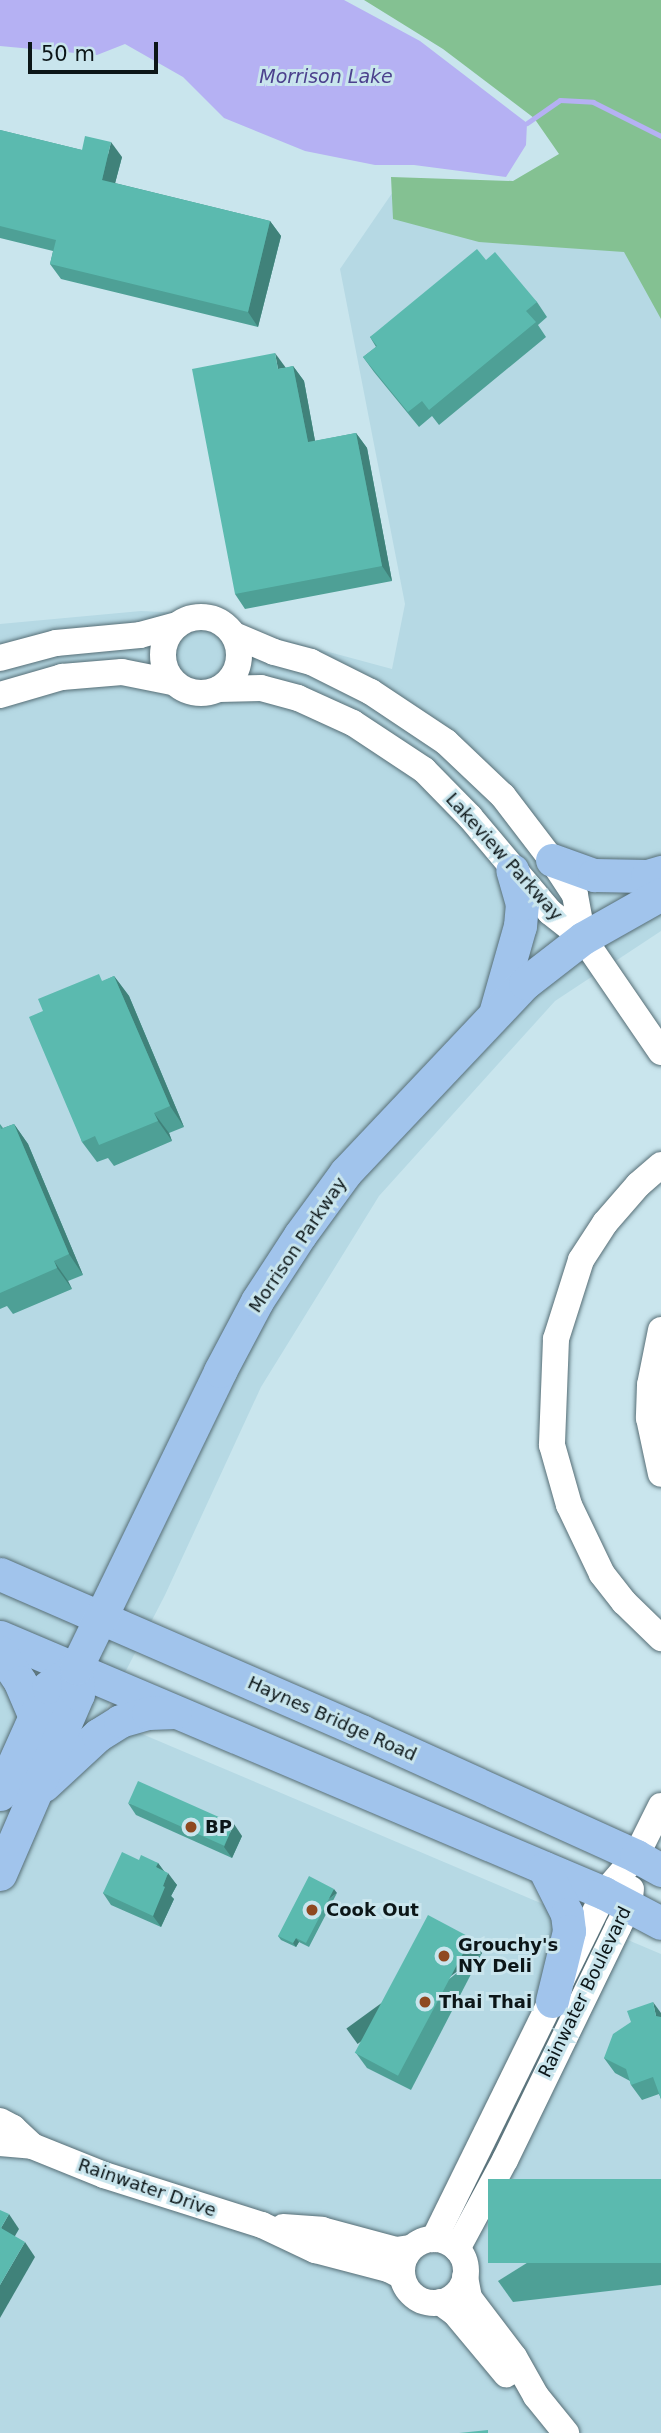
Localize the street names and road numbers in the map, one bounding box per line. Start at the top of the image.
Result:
street label: Lakeview Parkway [441,789,567,925]
street label: Morrison Parkway [245,1173,351,1317]
street label: Haynes Bridge Road [244,1672,420,1766]
street label: Rainwater Boulevard [534,1903,636,2081]
street label: Rainwater Drive [75,2154,219,2222]

